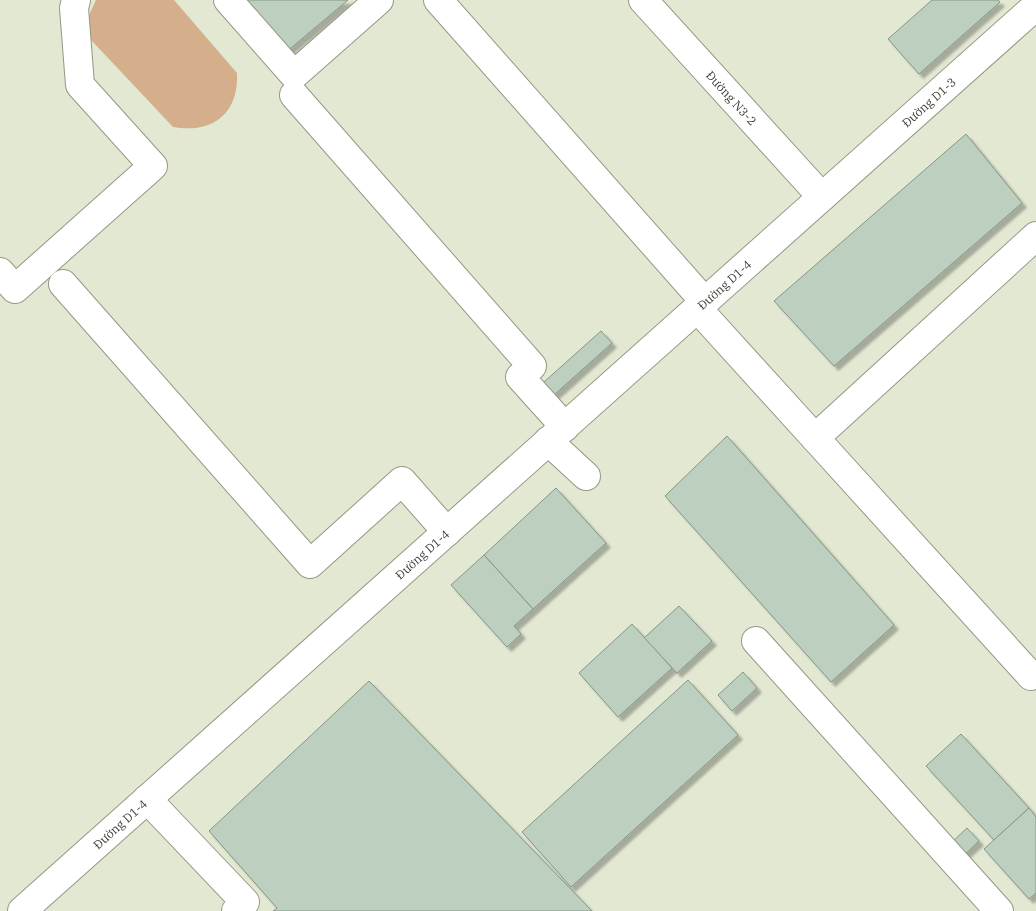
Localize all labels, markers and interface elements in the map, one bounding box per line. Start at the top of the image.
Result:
street label: Đường N3-2 [703,67,760,128]
street label: Đường D1-3 [898,74,959,130]
street label: Đường D1-4 [694,256,754,312]
street label: Đường D1-4 [392,526,452,582]
street label: Đường D1-4 [90,796,150,852]

